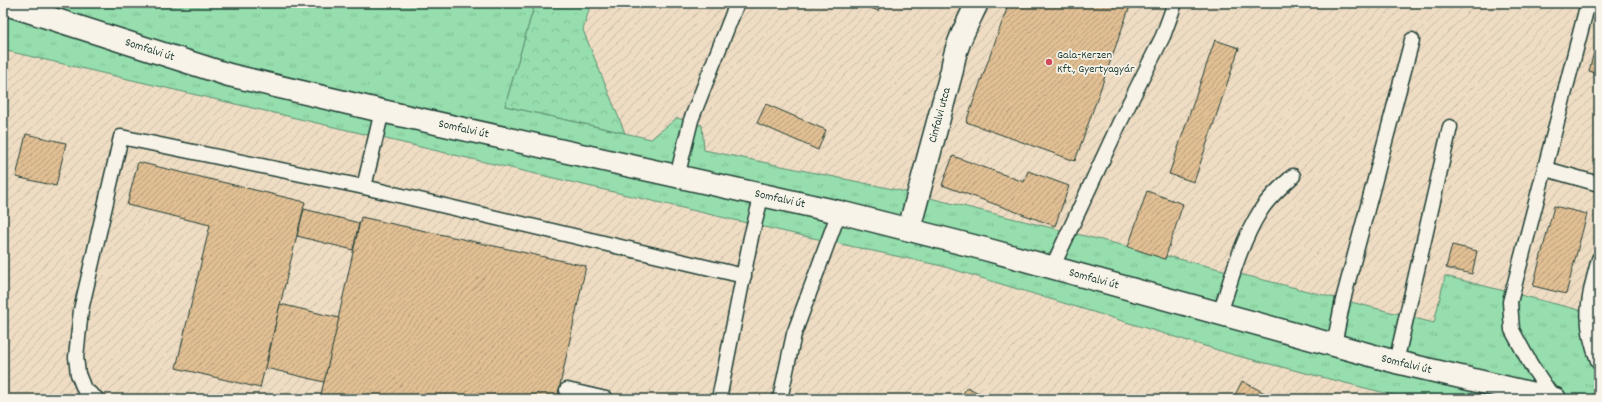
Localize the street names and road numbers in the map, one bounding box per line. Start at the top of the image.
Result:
street label: Somfalvi út [123,34,177,66]
street label: Cinfalvi utca [924,85,955,145]
street label: Somfalvi út [437,115,491,143]
street label: Somfalvi út [753,185,807,213]
street label: Somfalvi út [1067,264,1121,294]
street label: Somfalvi út [1379,350,1434,379]

